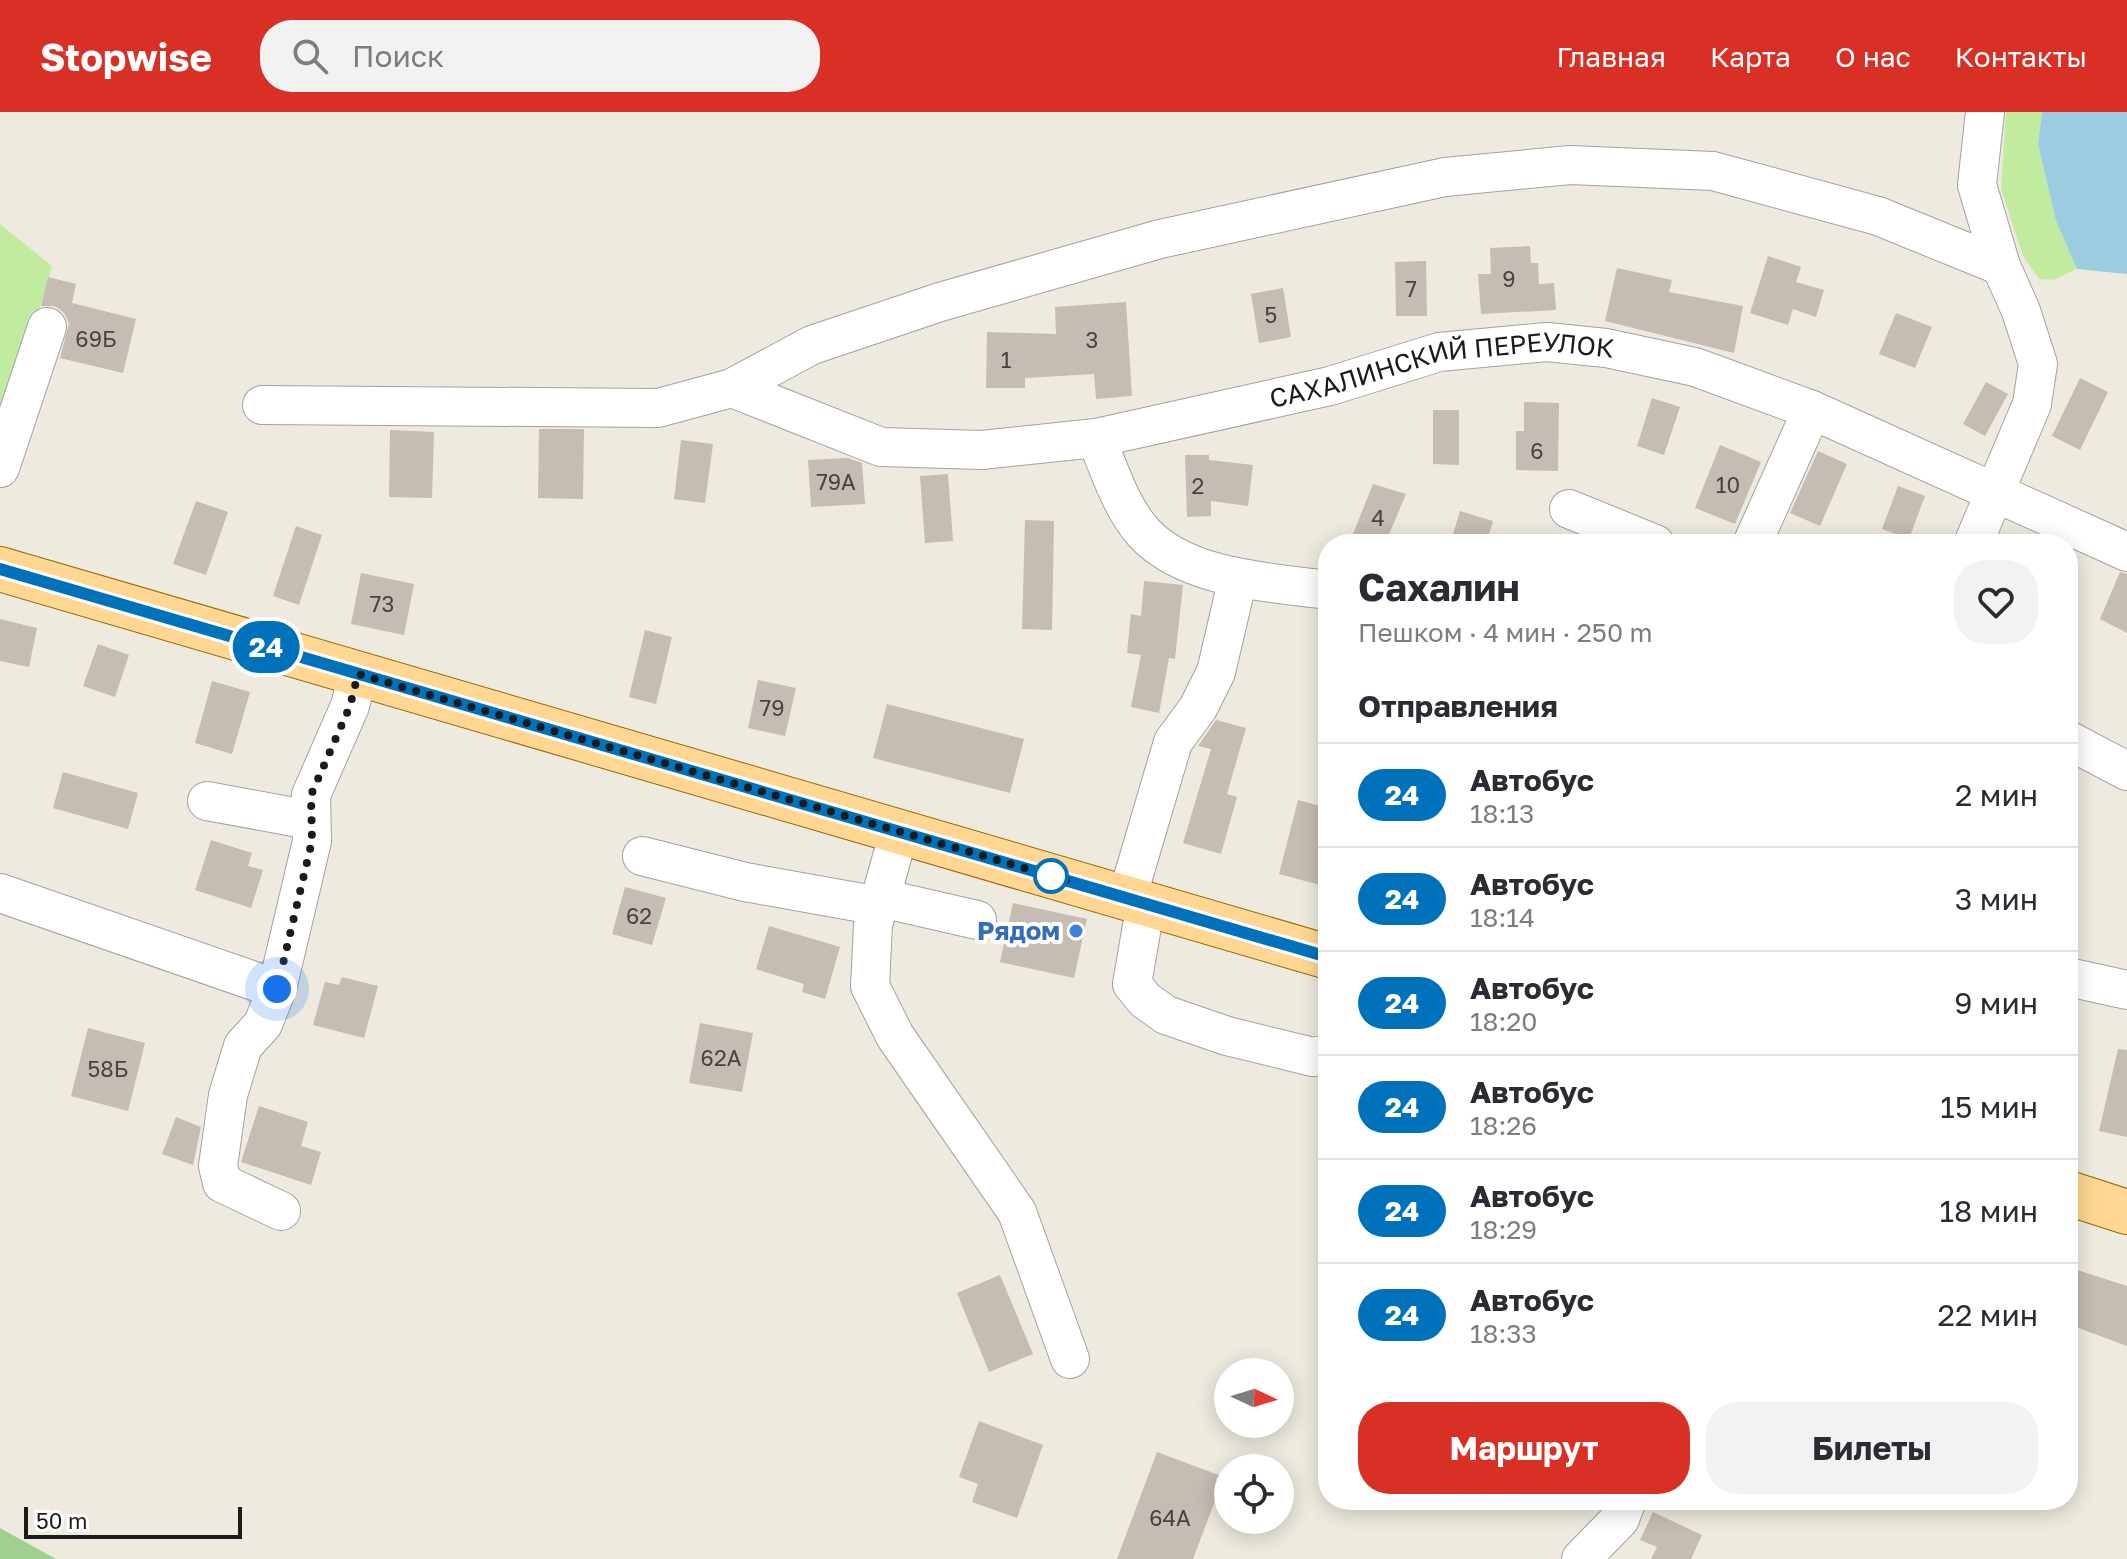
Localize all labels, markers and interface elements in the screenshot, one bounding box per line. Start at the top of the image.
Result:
search box [260,20,820,92]
text: Stopwise [40,34,212,79]
icon: search [288,34,332,78]
text: Поиск [352,38,444,74]
text: Главная [1556,40,1666,73]
text: Карта [1710,40,1791,73]
text: О нас [1835,40,1911,73]
text: Контакты [1955,40,2087,73]
house number: 9 [1502,265,1516,292]
house number: 7 [1405,275,1417,302]
house number: 5 [1265,301,1277,328]
house number: 69Б [75,325,117,352]
house number: 3 [1086,326,1098,353]
street label: САХАЛИНСКИЙ ПЕРЕУЛОК [1267,326,1616,414]
house number: 1 [1001,346,1012,373]
house number: 6 [1530,437,1544,464]
house number: 79А [816,468,856,495]
house number: 10 [1716,471,1740,498]
house number: 2 [1192,472,1204,499]
house number: 4 [1371,504,1385,531]
button: heart [1954,560,2038,644]
text: Сахалин [1358,564,1520,609]
house number: 73 [370,590,394,617]
text: Пешком · 4 мин · 250 m [1358,617,1653,648]
line badge: 24 [230,621,302,673]
text: 24 [249,630,283,663]
text: Отправления [1358,688,1558,724]
house number: 79 [760,694,784,721]
text: Автобус [1470,762,1594,798]
text: 2 мин [1955,777,2038,813]
text: 24 [1385,778,1419,811]
text: 18:13 [1470,798,1534,829]
unlabelled marker [1034,859,1068,893]
text: Автобус [1470,866,1594,902]
text: 3 мин [1955,881,2038,917]
text: 24 [1385,882,1419,915]
house number: 62 [626,902,652,929]
text: 18:14 [1470,902,1535,933]
place label: Рядом [977,915,1060,946]
marker: Рядом [1067,922,1085,940]
your location [257,969,297,1009]
text: Автобус [1470,970,1594,1006]
text: 9 мин [1954,985,2038,1021]
text: 24 [1385,986,1419,1019]
text: 18:20 [1470,1006,1537,1037]
house number: 62А [701,1044,742,1071]
house number: 58Б [88,1055,128,1082]
text: Автобус [1470,1074,1594,1110]
text: 15 мин [1940,1089,2038,1125]
text: 24 [1385,1090,1419,1123]
text: 18:26 [1470,1110,1537,1141]
text: Автобус [1470,1178,1594,1214]
text: 18 мин [1939,1193,2038,1229]
text: 24 [1385,1194,1419,1227]
text: 18:29 [1470,1214,1537,1245]
text: Автобус [1470,1282,1594,1318]
text: 22 мин [1938,1297,2038,1333]
text: 24 [1385,1298,1419,1331]
text: 18:33 [1470,1318,1537,1349]
north arrow [1214,1358,1294,1438]
map controls [1214,1358,1294,1534]
button: Маршрут [1358,1402,1690,1494]
button: Билеты [1706,1402,2038,1494]
button: locate [1214,1454,1294,1534]
scale bar [24,1503,242,1539]
house number: 64А [1149,1504,1191,1531]
text: 50 m [36,1507,87,1534]

